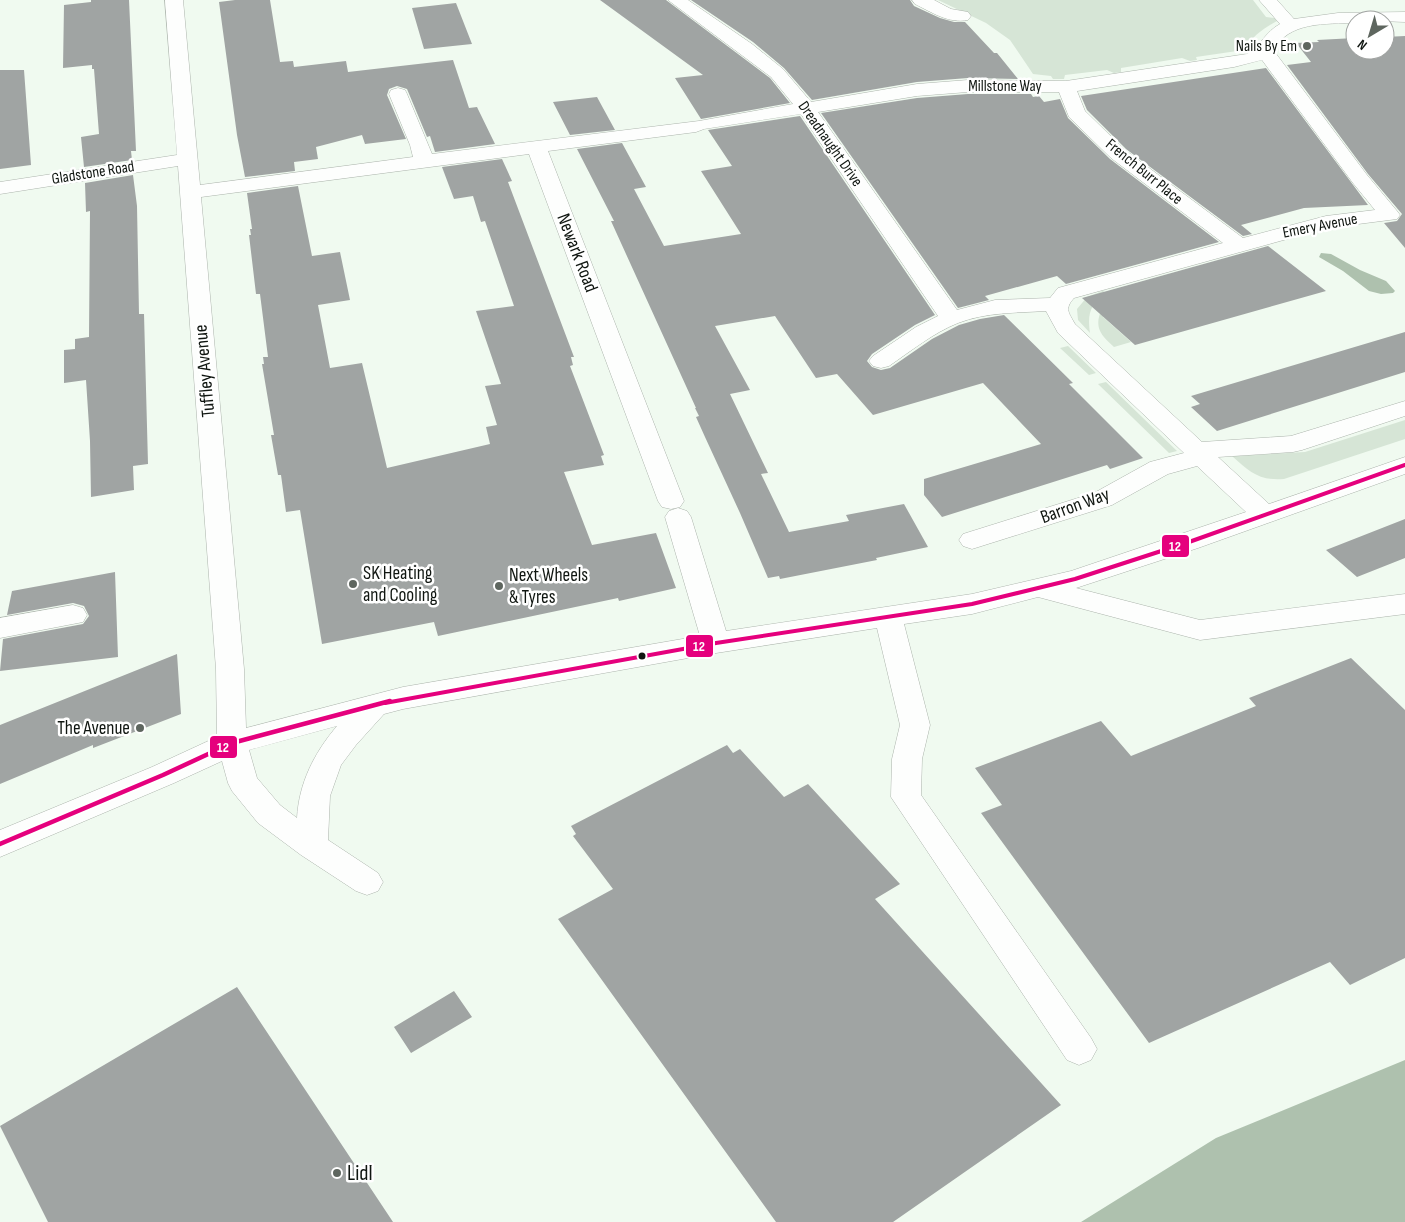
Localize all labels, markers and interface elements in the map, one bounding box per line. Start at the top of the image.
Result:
north arrow [1345,10,1395,60]
text: N [1354,36,1370,54]
place label: Nails By Em [1236,37,1297,56]
marker: Nails By Em [1301,40,1313,52]
street label: Millstone Way [968,77,1042,96]
street label: Dreadnaught Drive [794,98,866,190]
street label: French Burr Place [1102,135,1186,209]
street label: Gladstone Road [50,157,136,189]
street label: Emery Avenue [1281,209,1359,243]
street label: Newark Road [552,210,602,296]
street label: Tuffley Avenue [189,324,221,418]
street label: Barron Way [1037,483,1113,529]
line badge: 12 [1161,534,1190,558]
text: 12 [1169,538,1181,555]
place label: SK Heating and Cooling [363,562,438,607]
place label: Next Wheels & Tyres [509,564,588,609]
marker: SK Heating and Cooling [347,578,359,590]
marker: Next Wheels & Tyres [493,580,505,592]
line badge: 12 [685,634,714,658]
text: 12 [693,638,705,655]
unlabelled marker [637,651,647,661]
place label: The Avenue [57,717,130,740]
marker: The Avenue [134,722,146,734]
line badge: 12 [209,735,238,759]
text: 12 [217,739,229,756]
place label: Lidl [347,1160,373,1187]
marker: Lidl [331,1167,343,1179]

